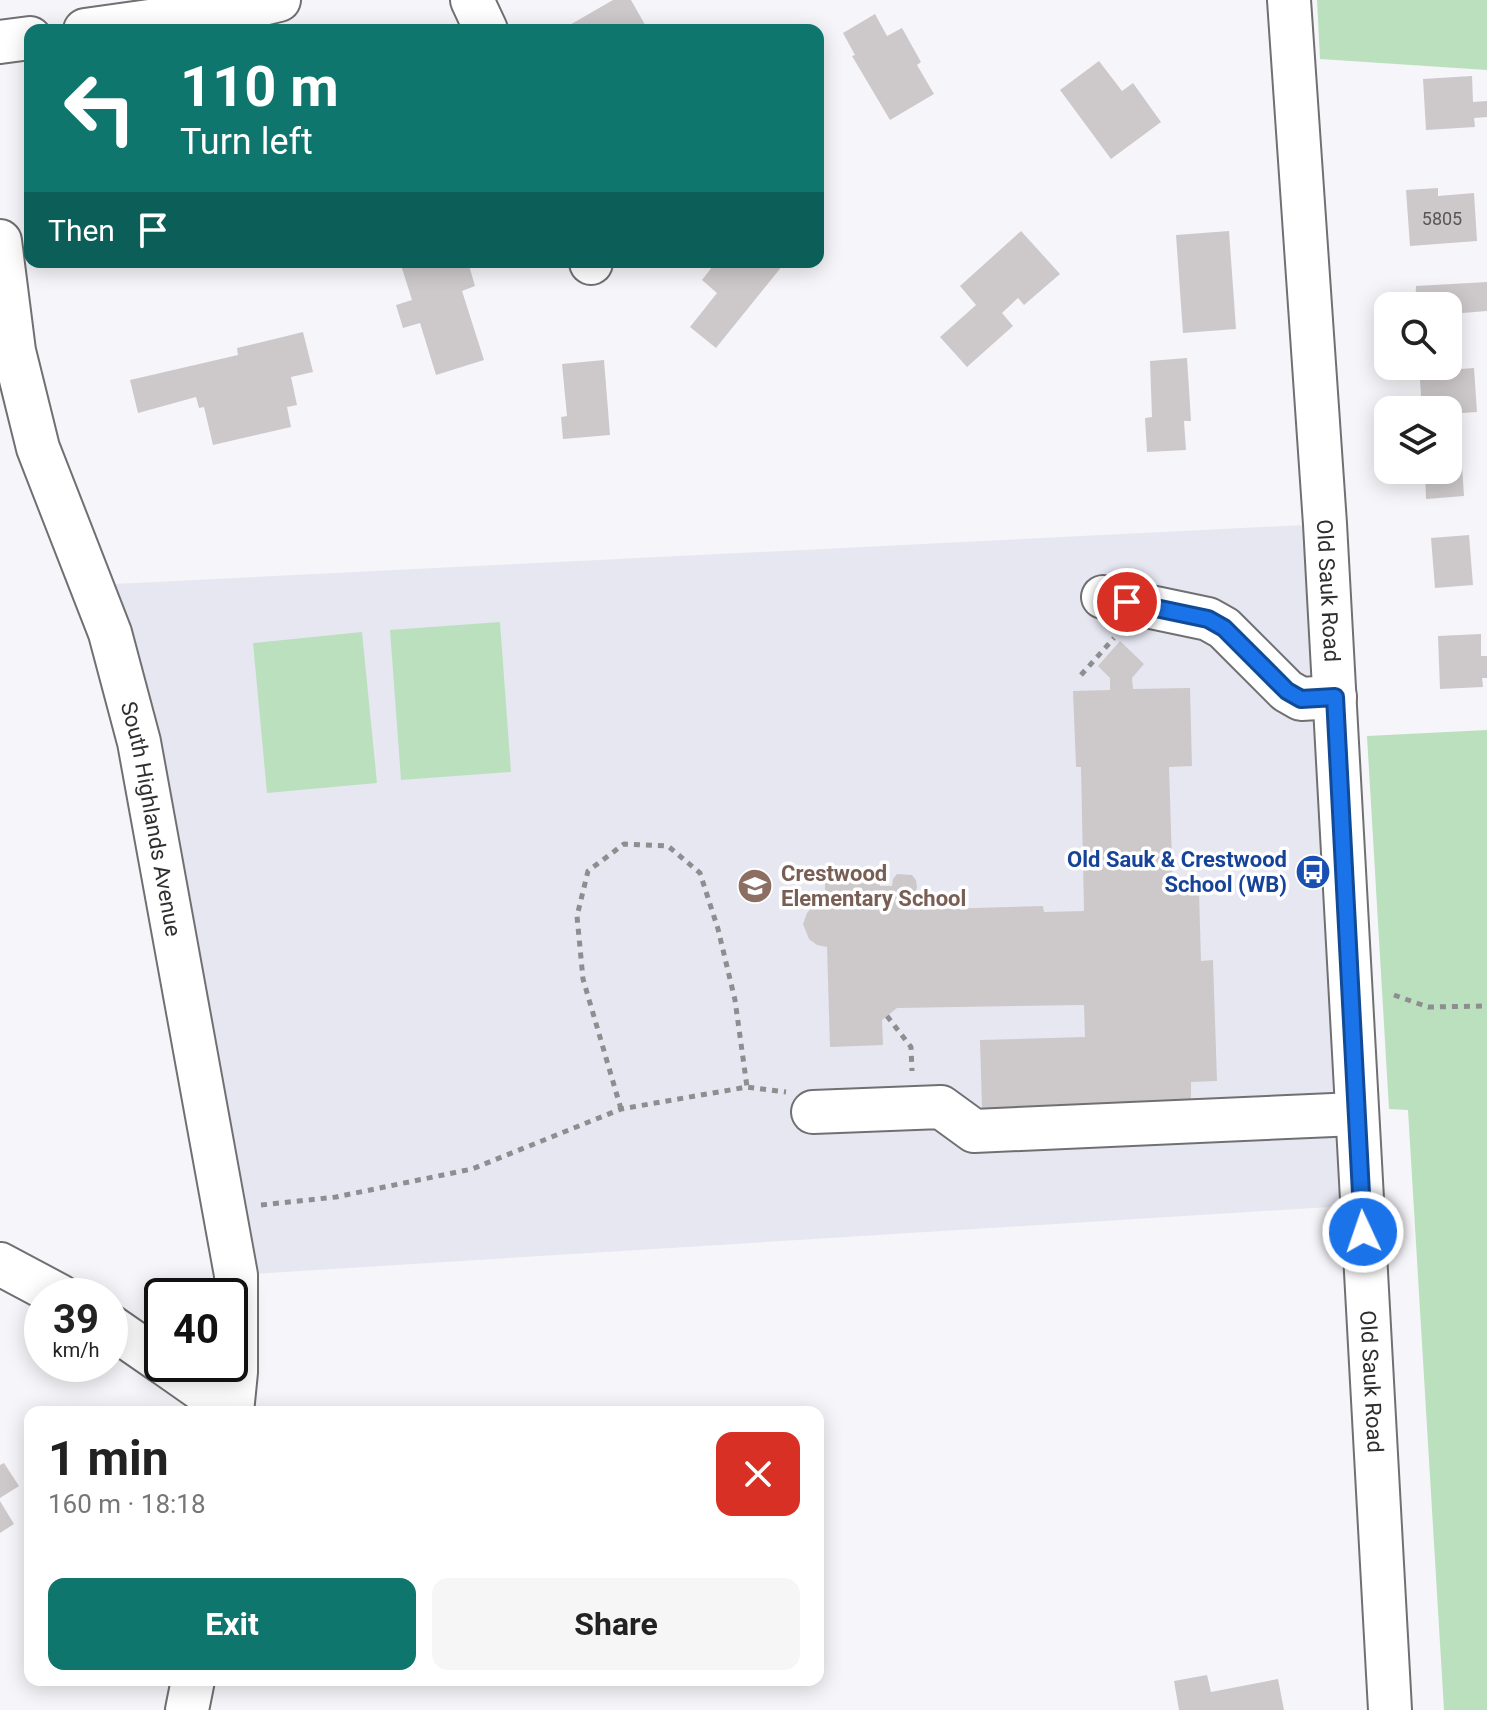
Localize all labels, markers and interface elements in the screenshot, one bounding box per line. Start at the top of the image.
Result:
text: 110 m [180,54,339,120]
icon: left [48,56,152,160]
text: Turn left [180,121,313,163]
icon: arrive [131,208,175,252]
house number: 5805 [1422,208,1462,229]
text: Then [48,213,115,248]
map controls [1374,292,1462,484]
button: search [1374,292,1462,380]
button: layers [1374,396,1462,484]
street label: Old Sauk Road [1312,519,1345,663]
pin [1093,568,1161,636]
icon: arrive [1105,580,1149,624]
street label: South Highlands Avenue [116,699,187,938]
place label: Old Sauk & Crestwood School (WB) [1067,847,1287,897]
bus stop icon: Old Sauk & Crestwood School (WB) [1294,853,1332,891]
place label: Crestwood Elementary School [781,861,966,911]
school or university icon: Crestwood Elementary School [736,867,774,905]
position arrow [1321,1190,1405,1274]
speed limit sign: 40 [144,1278,248,1382]
text: 39 [53,1296,99,1343]
street label: Old Sauk Road [1356,1310,1388,1453]
text: km/h [53,1338,99,1362]
text: 1 min [48,1430,169,1487]
button: close [716,1432,800,1516]
text: 160 m · 18:18 [48,1489,206,1519]
button: Exit [48,1578,416,1670]
button: Share [432,1578,800,1670]

